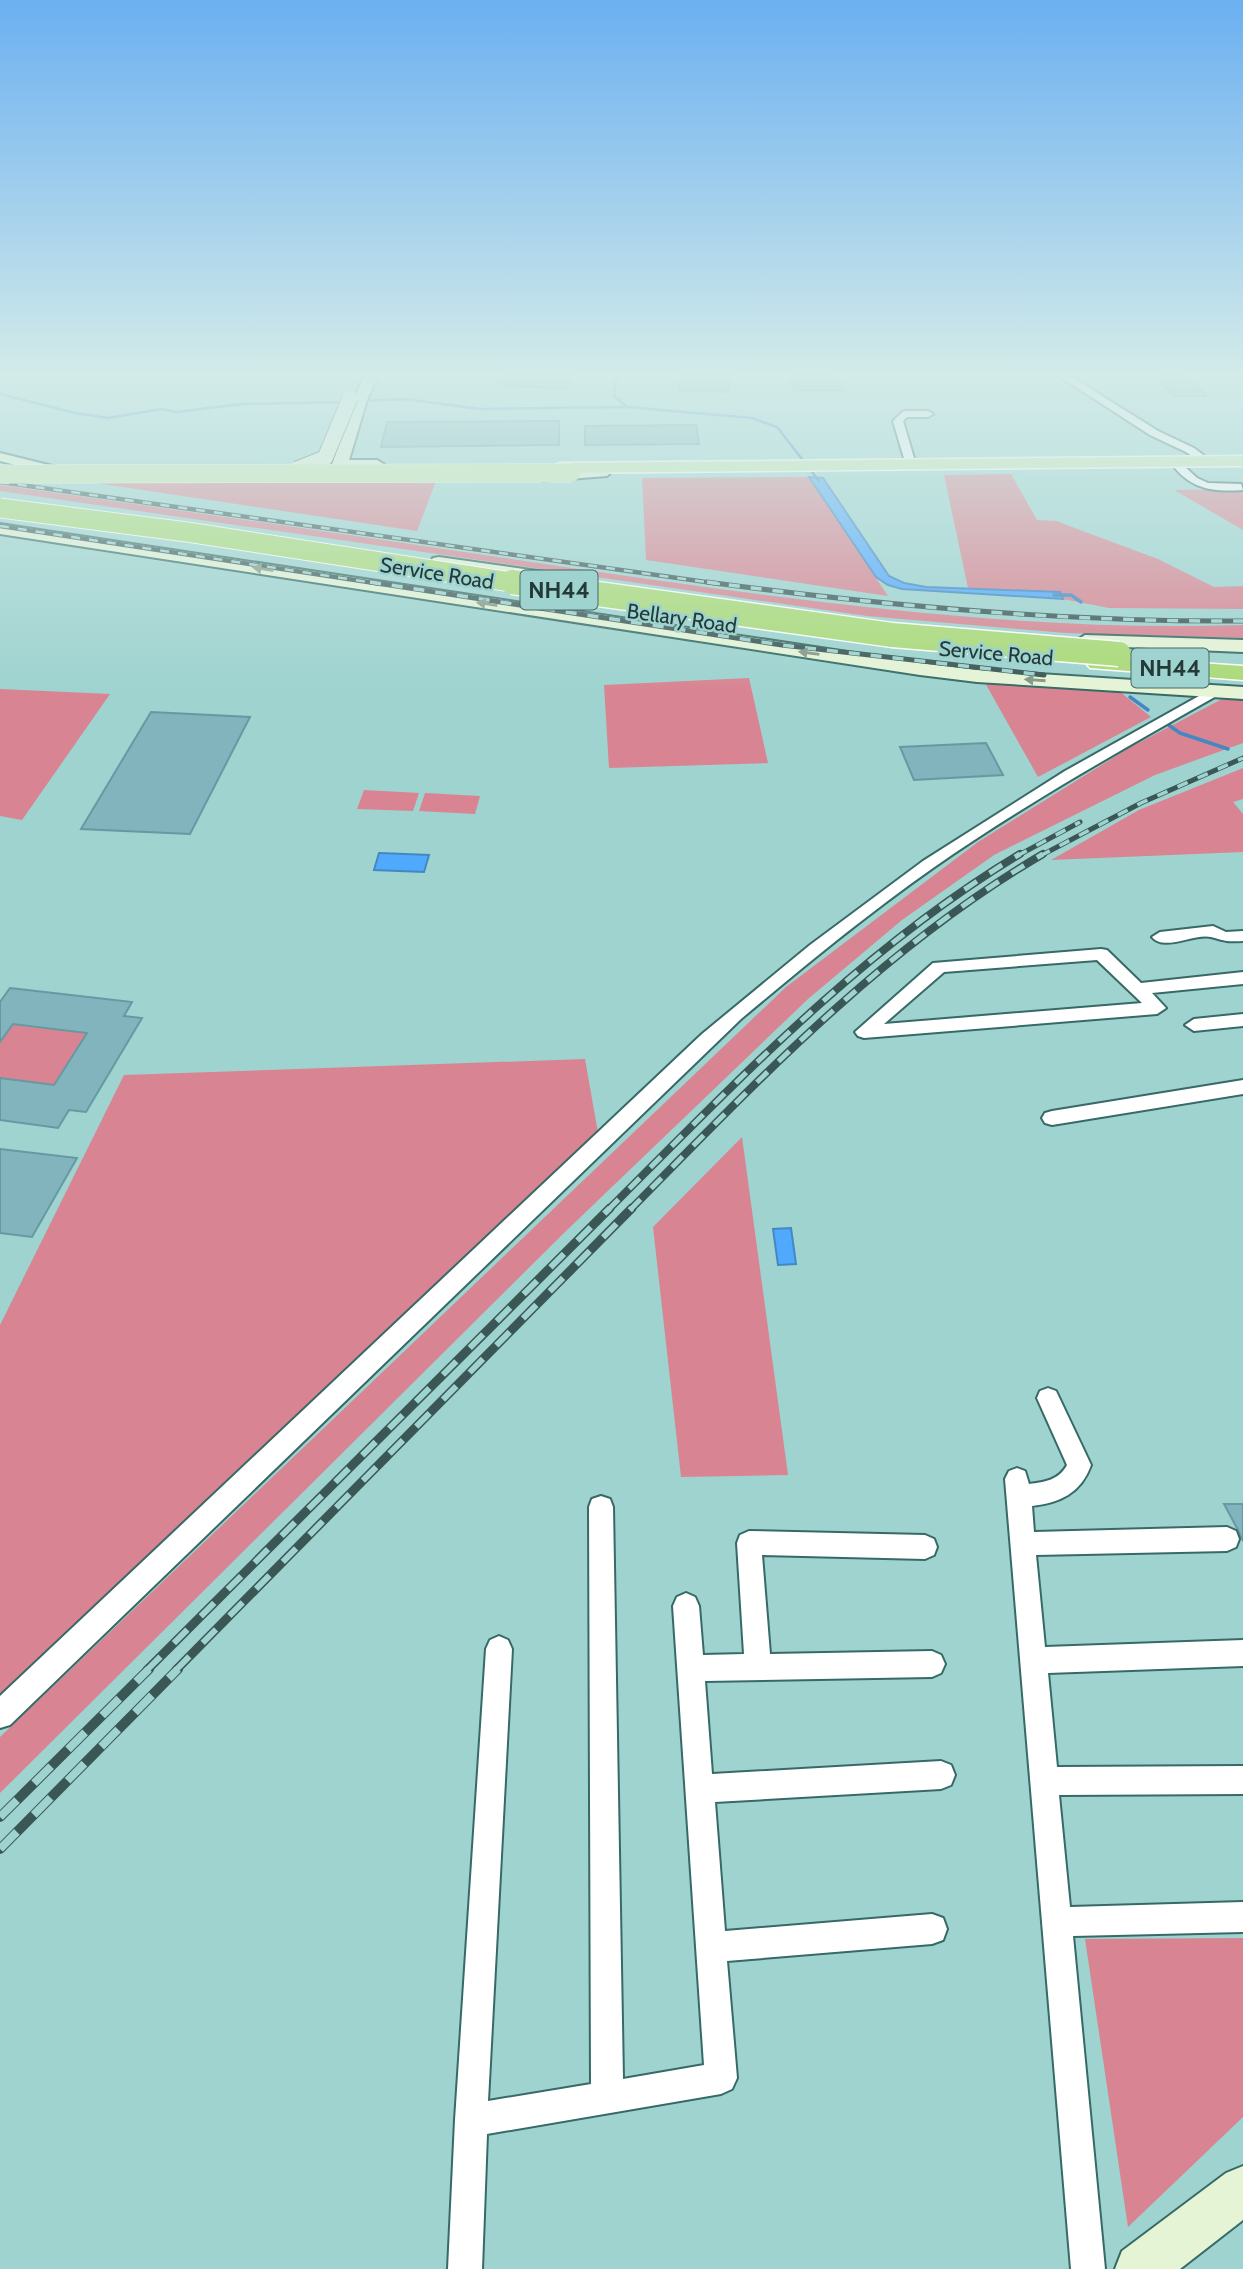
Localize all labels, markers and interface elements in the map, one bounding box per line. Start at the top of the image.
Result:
street label: Service Road [378,552,496,594]
one-way arrow [252,563,274,574]
road number: NH44 [520,570,598,610]
one-way arrow [476,598,498,609]
street label: Bellary Road [625,598,739,638]
street label: Service Road [938,636,1054,670]
one-way arrow [798,648,820,659]
road number: NH44 [1132,648,1208,688]
one-way arrow [1024,674,1046,685]

